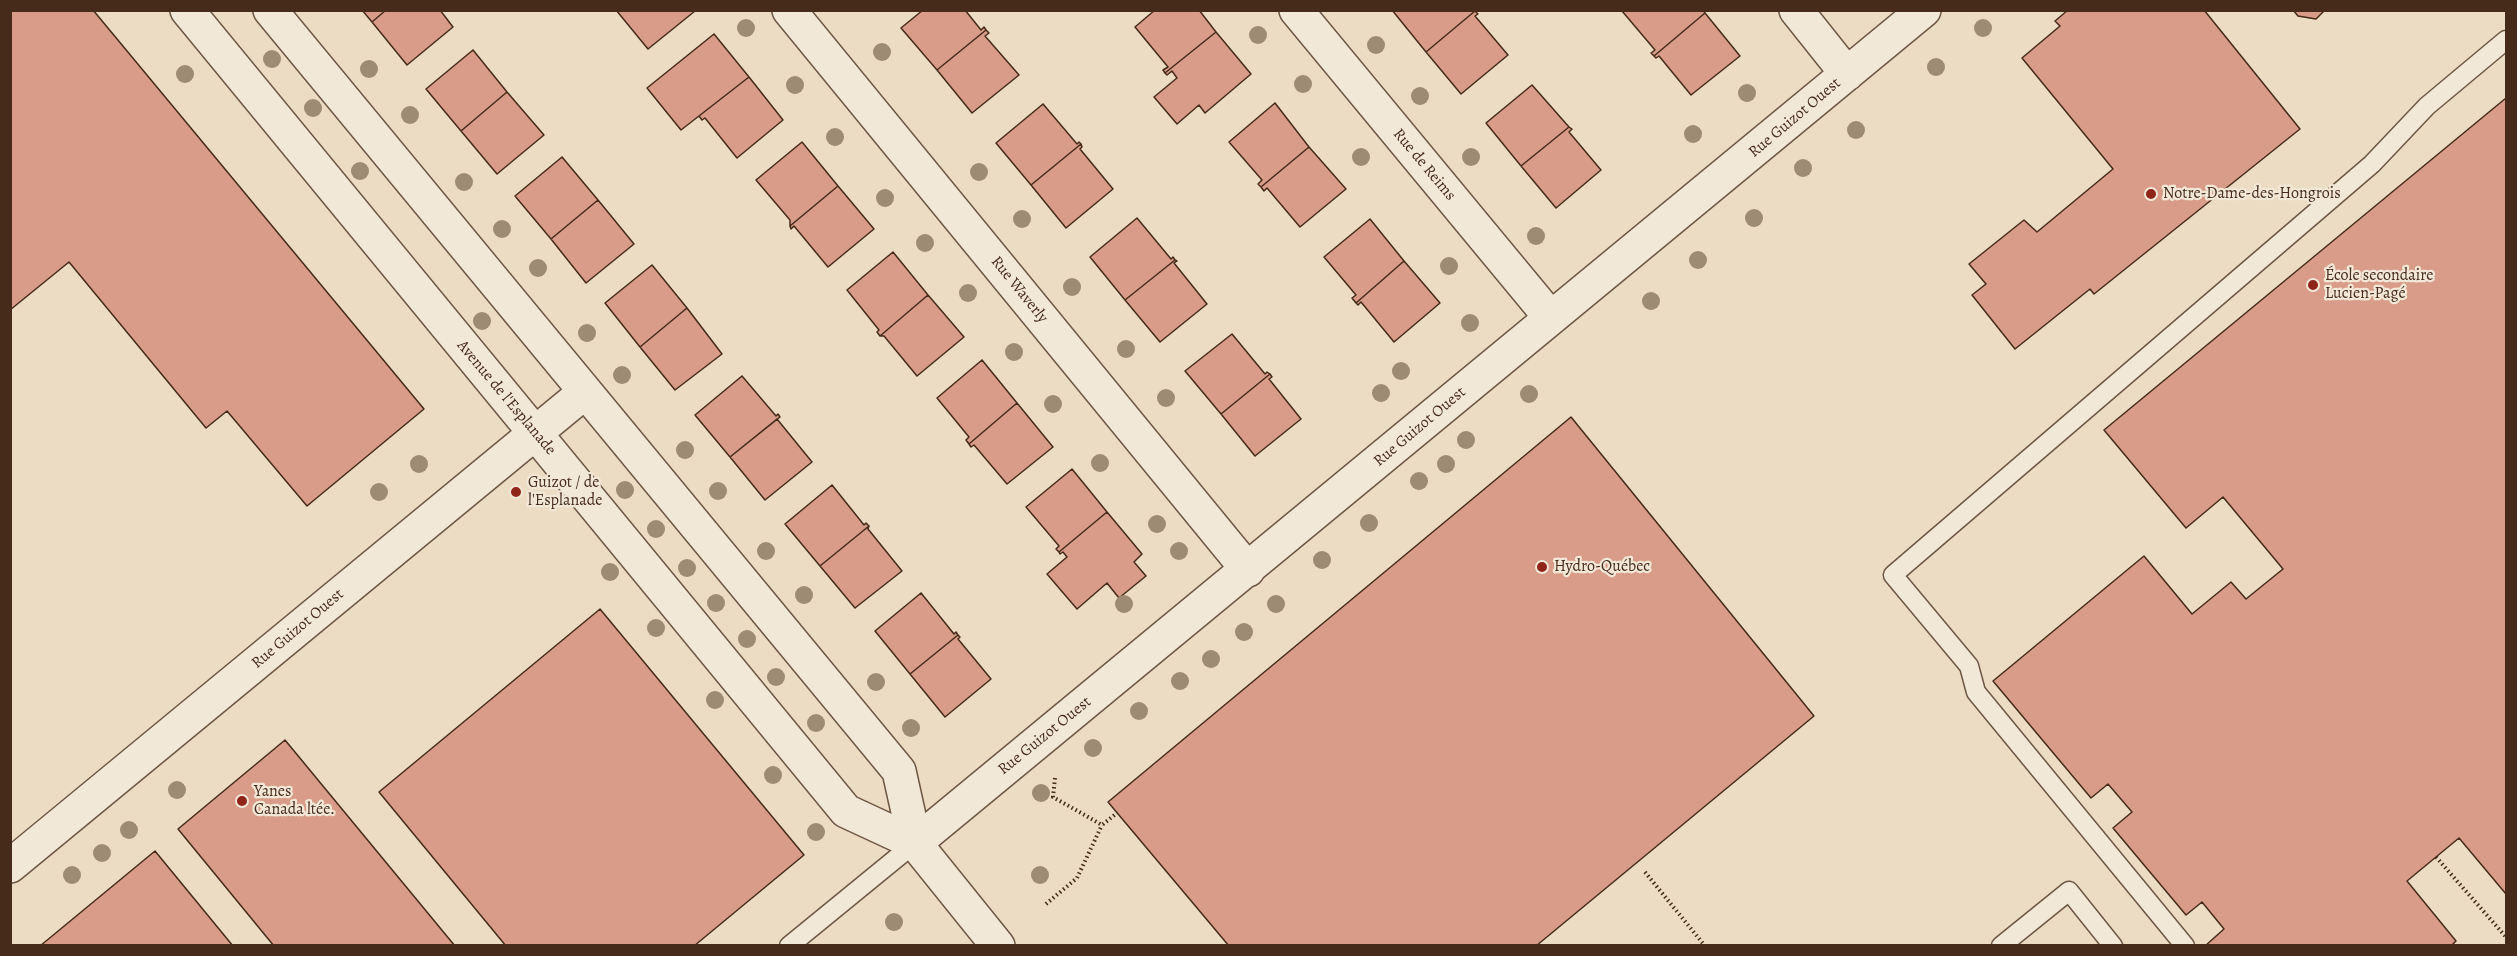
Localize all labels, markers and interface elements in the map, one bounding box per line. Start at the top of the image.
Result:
street label: Rue Guizot Ouest [1745,74,1845,162]
street label: Rue de Reims [1388,125,1460,205]
place label: Notre-Dame-des-Hongrois [2163,184,2341,204]
marker: Notre-Dame-des-Hongrois [2144,187,2158,201]
street label: Rue Waverly [986,253,1052,327]
place label: École secondaire Lucien-Pagé [2325,266,2433,304]
marker: École secondaire Lucien-Pagé [2306,278,2320,292]
street label: Avenue de l'Esplanade [452,337,560,459]
street label: Rue Guizot Ouest [1370,383,1470,471]
place label: Guizot / de l'Esplanade [528,473,602,511]
marker: Guizot / de l'Esplanade [509,485,523,499]
place label: Hydro-Québec [1554,557,1650,577]
marker: Hydro-Québec [1535,560,1549,574]
street label: Rue Guizot Ouest [248,585,348,673]
street label: Rue Guizot Ouest [995,693,1095,779]
place label: Yanes Canada ltée. [254,782,335,820]
marker: Yanes Canada ltée. [235,794,249,808]

